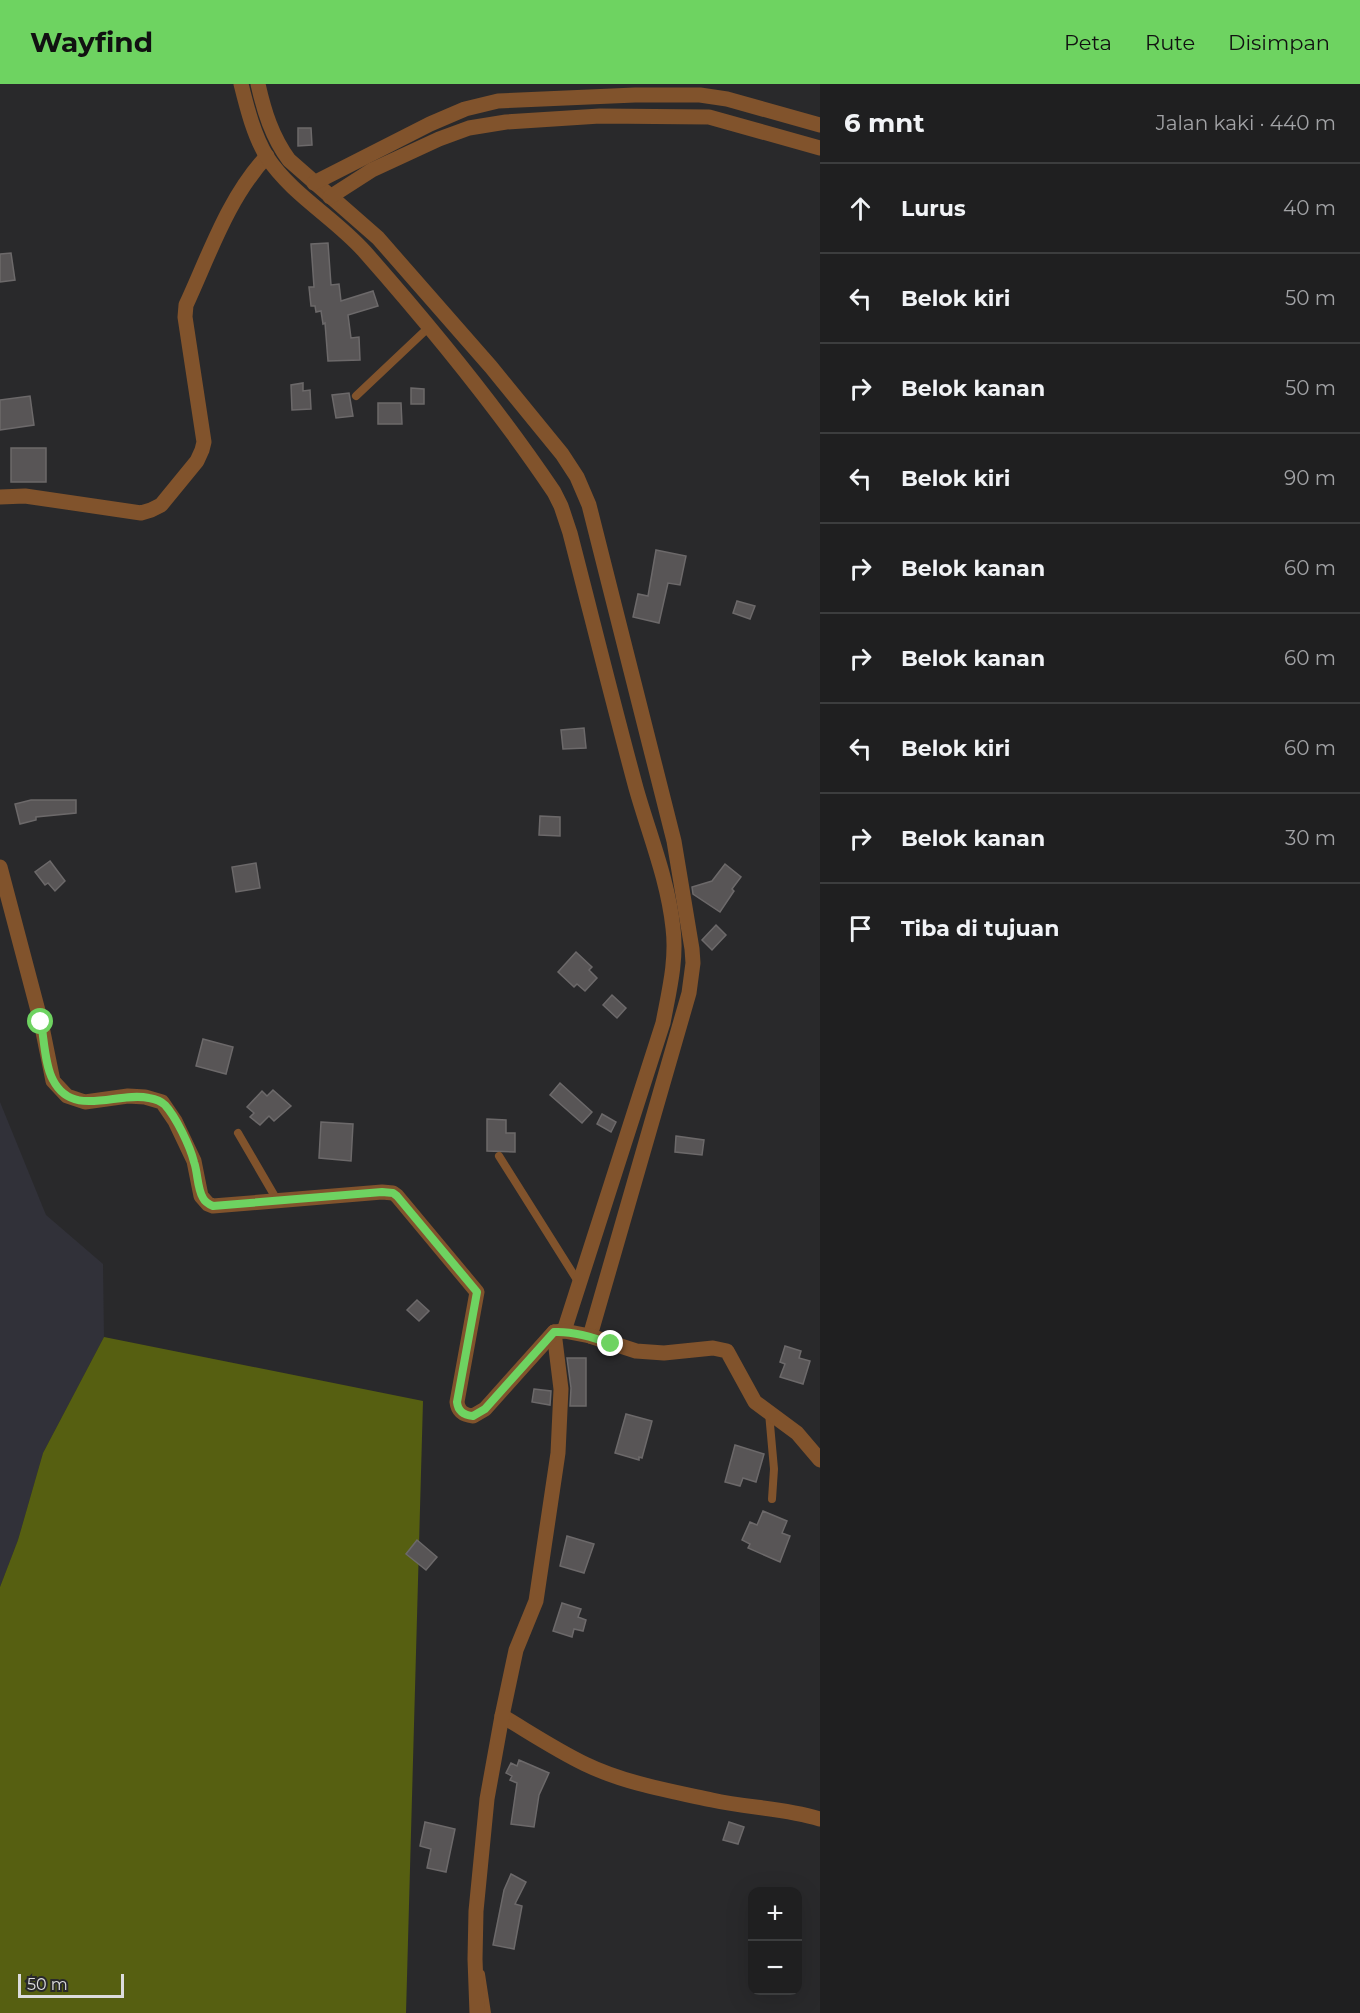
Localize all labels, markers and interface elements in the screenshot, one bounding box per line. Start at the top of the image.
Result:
text: Wayfind [30,25,153,59]
text: Peta [1064,30,1112,55]
text: Rute [1145,30,1195,55]
text: Disimpan [1228,30,1330,55]
text: 6 mnt [844,107,924,139]
text: Jalan kaki · 440 m [1156,111,1336,135]
icon: ahead [844,192,877,225]
text: Lurus [901,195,966,222]
text: 40 m [1283,196,1336,220]
icon: left [844,282,877,315]
text: Belok kiri [901,285,1010,312]
text: 50 m [1285,286,1336,310]
icon: right [844,372,877,405]
text: Belok kanan [901,375,1045,402]
text: 50 m [1285,376,1336,400]
icon: left [844,462,877,495]
text: Belok kiri [901,465,1010,492]
text: 90 m [1284,466,1336,490]
icon: right [844,552,877,585]
text: Belok kanan [901,555,1045,582]
text: 60 m [1284,556,1336,580]
icon: right [844,642,877,675]
text: Belok kanan [901,645,1045,672]
text: 60 m [1284,646,1336,670]
icon: left [844,732,877,765]
text: Belok kiri [901,735,1010,762]
text: 60 m [1284,736,1336,760]
icon: right [844,822,877,855]
text: Belok kanan [901,825,1045,852]
text: 30 m [1285,826,1336,850]
icon: arrive [844,912,877,945]
text: Tiba di tujuan [901,915,1059,942]
route start [27,1008,53,1034]
route end [597,1330,623,1356]
map controls [748,1887,802,1995]
button: + [748,1887,802,1941]
button: − [748,1941,802,1995]
scale bar [18,1971,124,1998]
text: 50 m [27,1975,68,1994]

